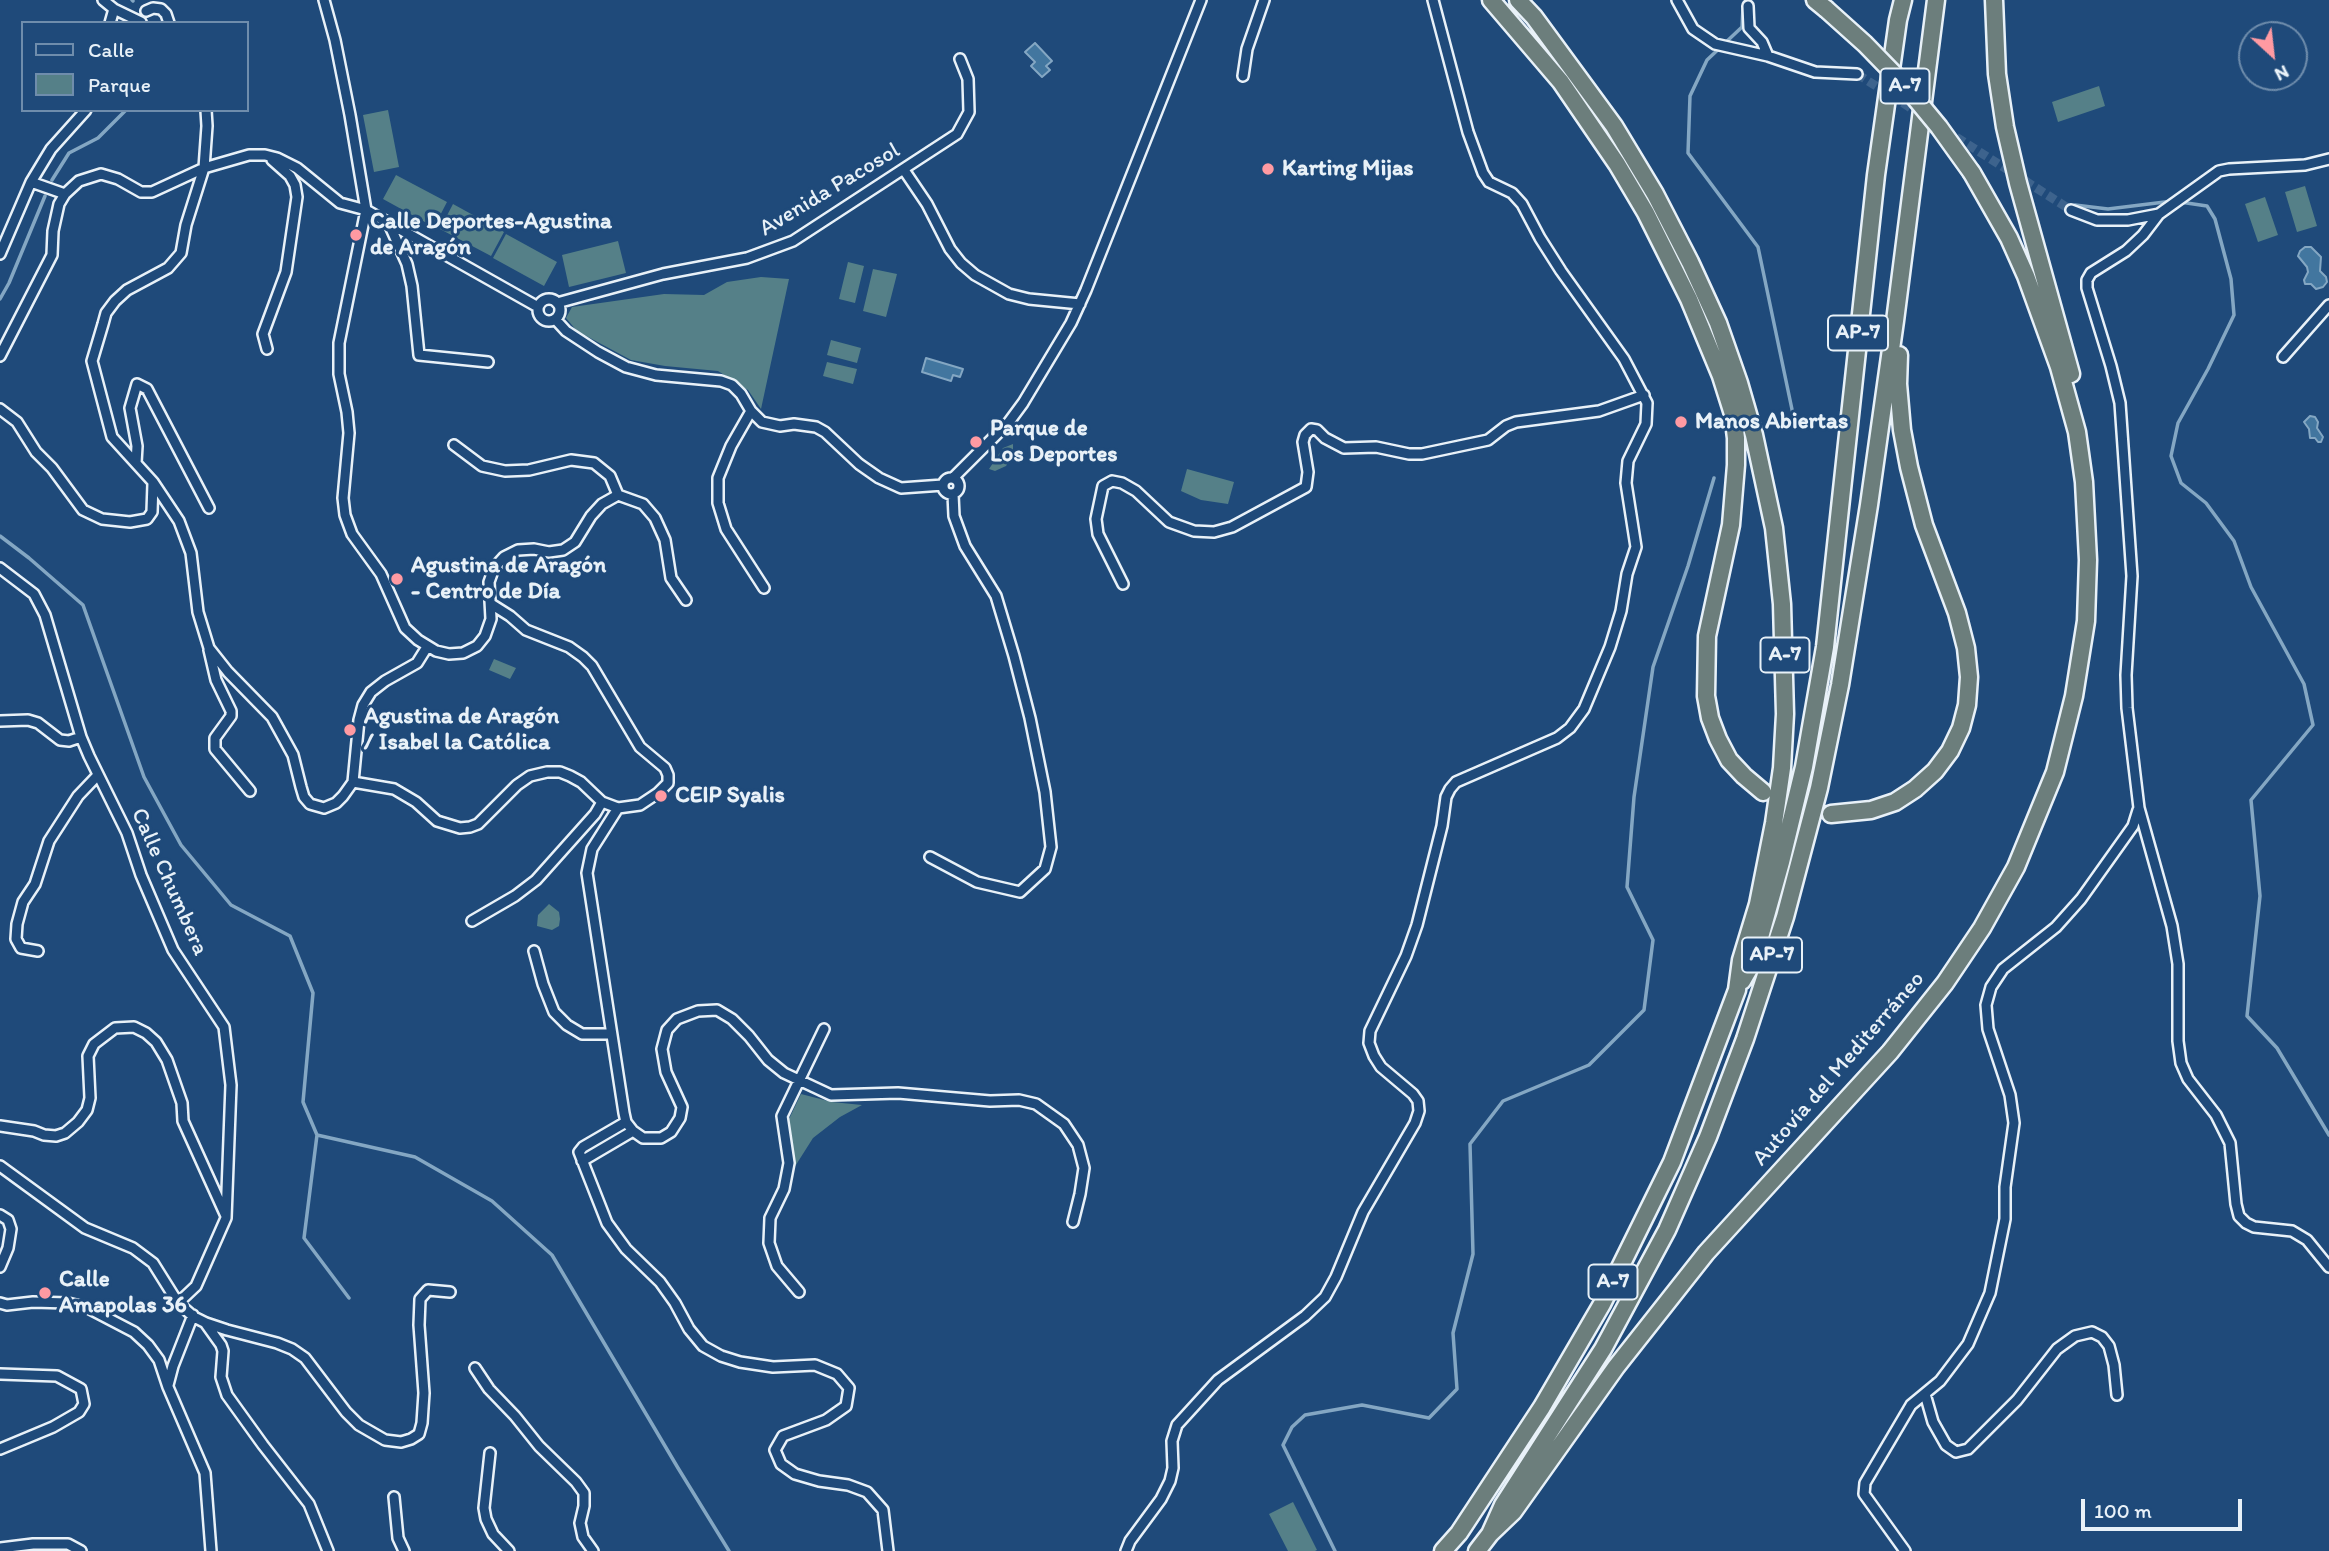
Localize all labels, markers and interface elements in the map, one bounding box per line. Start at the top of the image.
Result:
legend [21,21,248,112]
north arrow [2238,21,2308,91]
text: Calle [88,37,134,62]
text: N [2271,60,2293,87]
road number: A-7 [1881,68,1930,104]
text: Parque [88,72,151,97]
street label: Avenida Pacosol [755,137,905,243]
place label: Karting Mijas [1282,155,1414,183]
marker: Karting Mijas [1260,161,1276,177]
place label: Calle Deportes-Agustina de Aragón [370,208,612,262]
marker: Calle Deportes-Agustina de Aragón [348,227,364,243]
road number: AP-7 [1828,316,1888,350]
place label: Manos Abiertas [1695,408,1848,436]
marker: Manos Abiertas [1673,414,1689,430]
place label: Parque de Los Deportes [990,415,1117,469]
marker: Parque de Los Deportes [968,434,984,450]
place label: Agustina de Aragón - Centro de Día [411,552,606,606]
marker: Agustina de Aragón - Centro de Día [389,571,405,587]
road number: A-7 [1760,638,1810,672]
place label: Agustina de Aragón / Isabel la Católica [364,703,559,757]
marker: Agustina de Aragón / Isabel la Católica [342,722,358,738]
place label: CEIP Syalis [675,782,785,810]
marker: CEIP Syalis [653,788,669,804]
street label: Calle Chumbera [124,804,214,960]
road number: AP-7 [1742,937,1802,972]
street label: Autovía del Mediterráneo [1747,966,1931,1172]
road number: A-7 [1588,1264,1638,1300]
place label: Calle Amapolas 36 [59,1266,187,1320]
marker: Calle Amapolas 36 [37,1285,53,1301]
scale bar [2084,1484,2245,1528]
text: 100 m [2094,1498,2152,1523]

